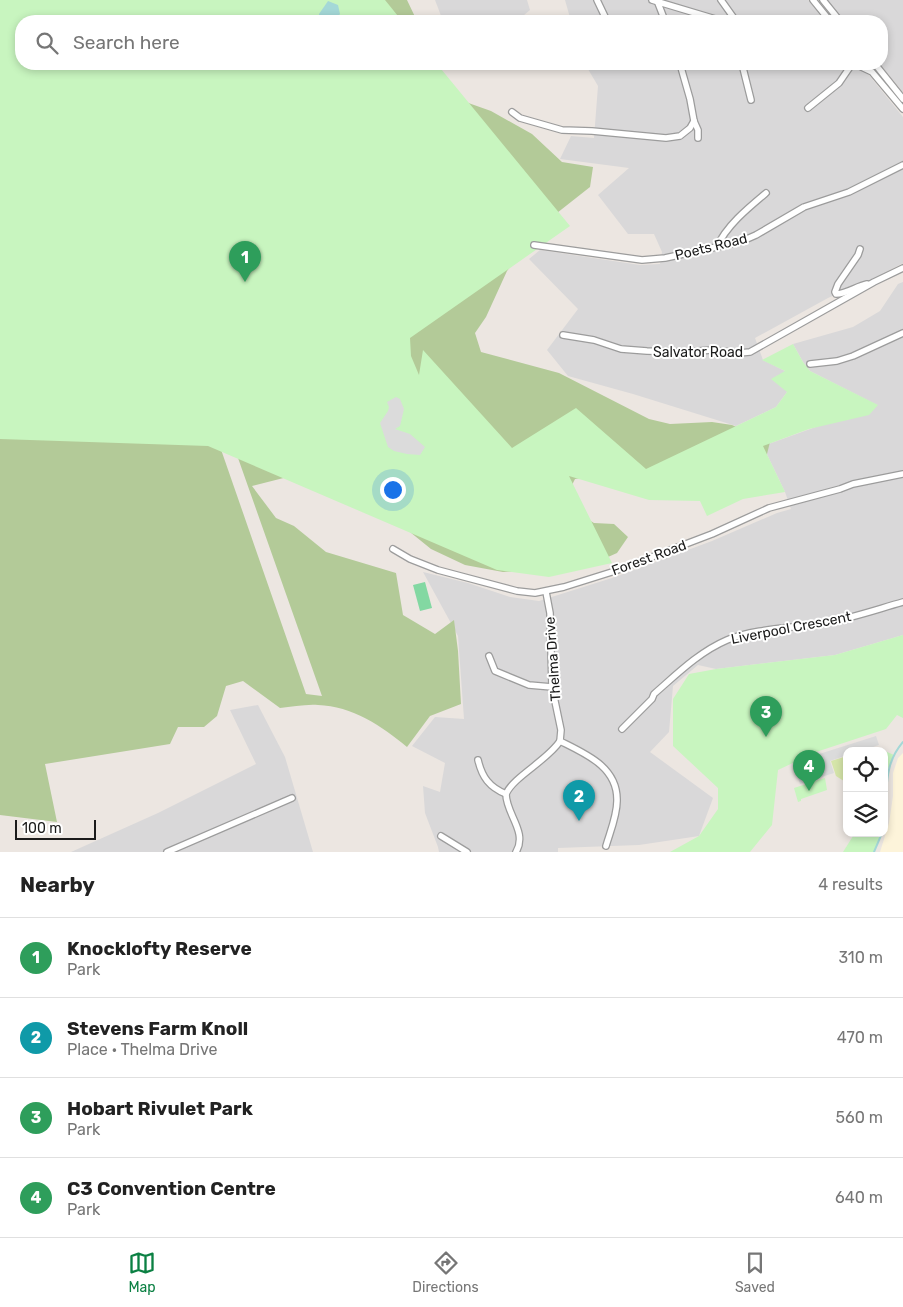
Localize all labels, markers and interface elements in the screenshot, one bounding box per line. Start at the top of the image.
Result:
search box [15,15,888,70]
icon: search [33,29,61,57]
text: Search here [73,31,180,54]
street label: Poets Road [673,230,749,264]
pin: 1 [229,241,261,282]
street label: Salvator Road [653,344,743,361]
your location [380,477,406,503]
street label: Forest Road [609,537,689,579]
street label: Liverpool Crescent [729,608,853,648]
street label: Thelma Drive [542,616,564,702]
pin: 3 [750,696,782,737]
map controls [843,747,888,837]
button: locate [843,747,888,792]
pin: 4 [793,750,825,791]
pin: 2 [563,780,595,821]
button: layers [843,792,888,837]
scale bar [15,817,96,840]
text: 100 m [22,820,62,837]
text: Nearby [20,872,95,897]
text: 4 results [818,875,883,894]
text: Knocklofty Reserve [67,937,252,960]
text: 1 [32,948,40,967]
text: 310 m [839,948,883,967]
text: Park [67,960,100,979]
text: Stevens Farm Knoll [67,1017,248,1040]
text: 2 [31,1028,41,1047]
text: 470 m [837,1028,883,1047]
text: Place · Thelma Drive [67,1040,218,1059]
text: Hobart Rivulet Park [67,1097,253,1120]
text: 3 [31,1108,41,1127]
text: 560 m [836,1108,883,1127]
text: Park [67,1120,100,1139]
text: C3 Convention Centre [67,1177,276,1200]
text: 4 [31,1188,41,1207]
text: 640 m [835,1188,883,1207]
text: Park [67,1200,100,1219]
tab: Map [128,1249,156,1296]
tab: Directions [412,1249,479,1296]
tab: Saved [735,1249,775,1296]

